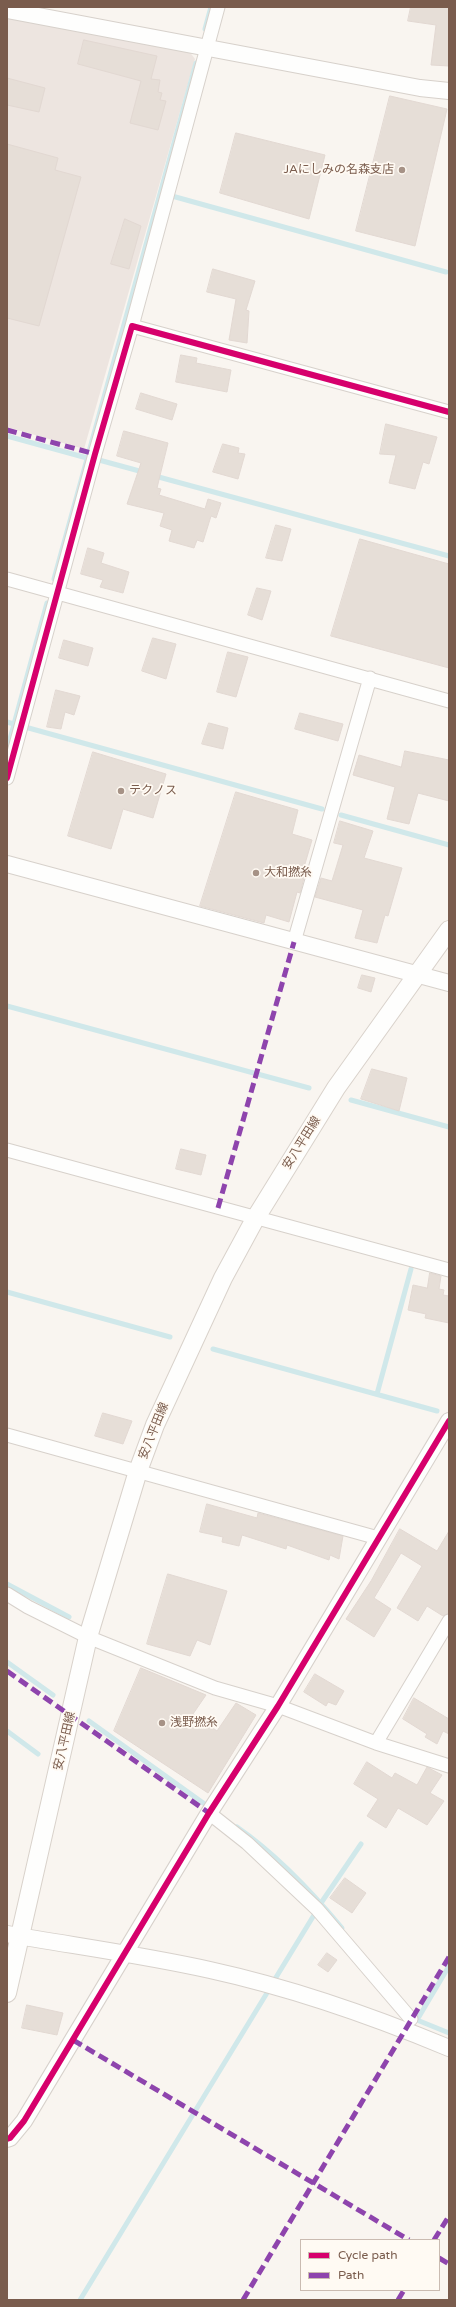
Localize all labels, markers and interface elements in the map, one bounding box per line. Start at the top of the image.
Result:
place label: JAにしみの名森支店 [283,163,394,177]
marker: JAにしみの名森支店 [397,165,407,175]
place label: テクノス [129,784,177,798]
marker: テクノス [116,786,126,796]
place label: 大和撚糸 [264,866,312,880]
marker: 大和撚糸 [251,868,261,878]
street label: 安八平田線 [280,1114,324,1172]
street label: 安八平田線 [136,1400,172,1462]
street label: 安八平田線 [51,1710,79,1772]
place label: 浅野撚糸 [170,1716,218,1730]
marker: 浅野撚糸 [157,1718,167,1728]
legend [300,2239,440,2291]
text: Cycle path [338,2248,397,2262]
text: Path [338,2268,364,2282]

